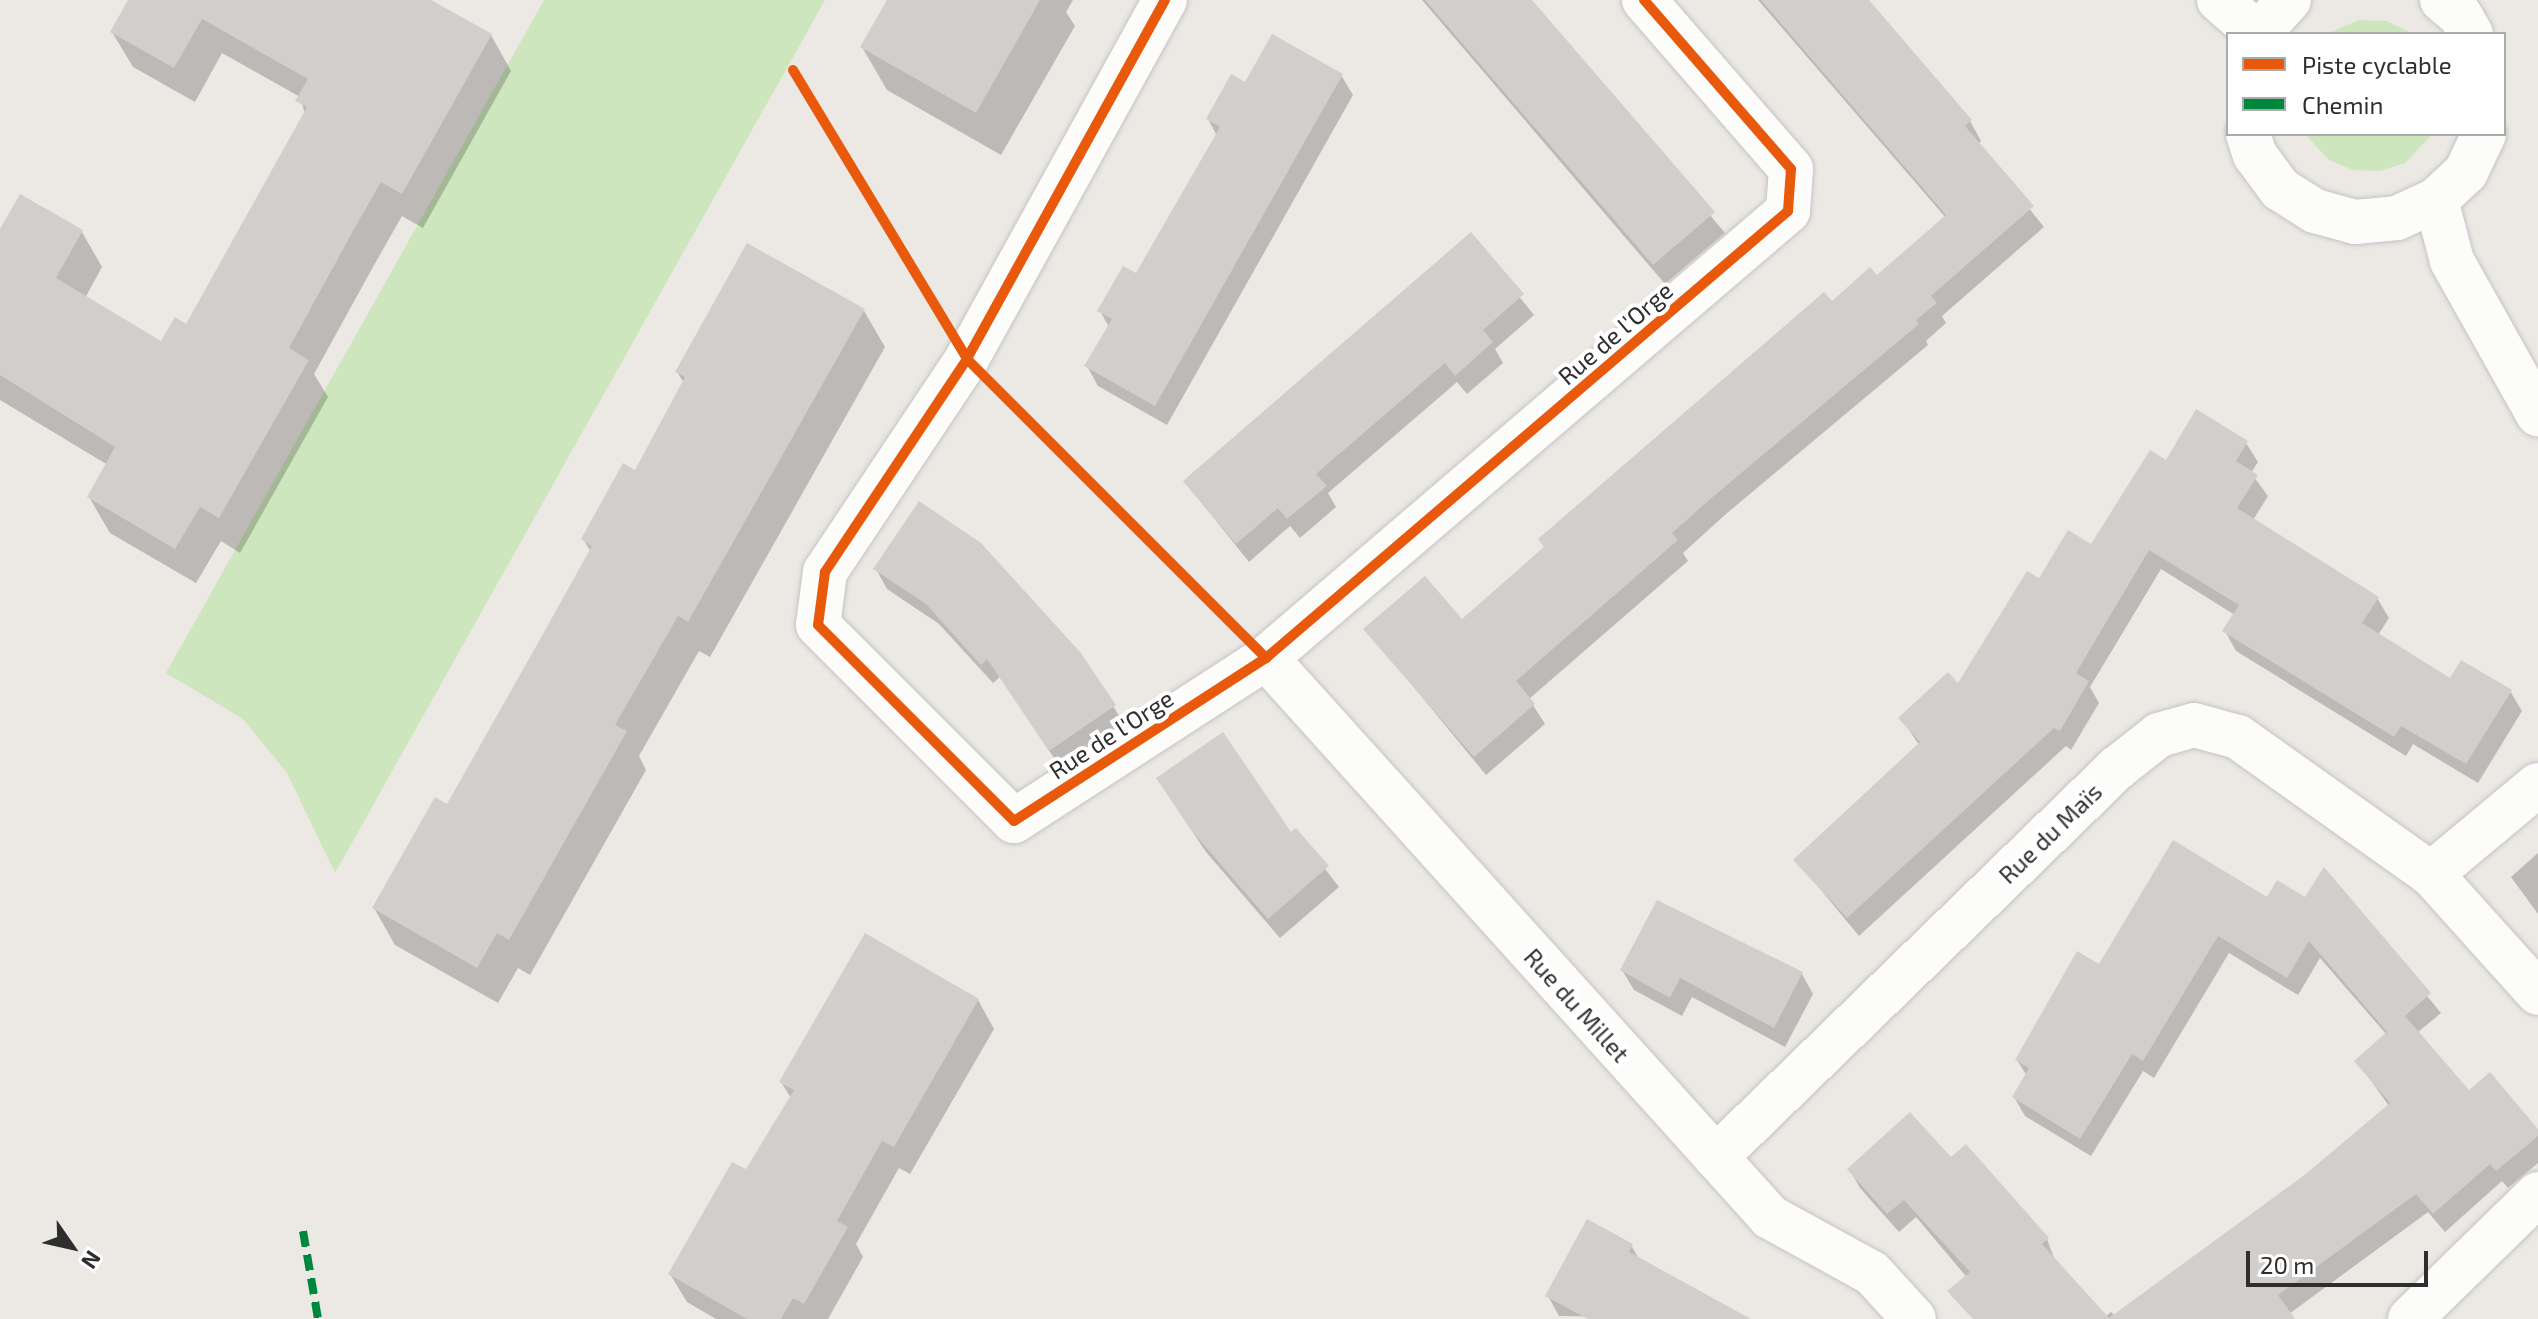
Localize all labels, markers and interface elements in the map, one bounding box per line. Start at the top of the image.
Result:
legend [2226,32,2506,136]
text: Piste cyclable [2302,50,2452,79]
text: Chemin [2302,90,2383,119]
street label: Rue de l'Orge [1552,276,1678,390]
street label: Rue de l'Orge [1044,683,1178,785]
street label: Rue du Maïs [1993,777,2107,889]
street label: Rue du Millet [1519,942,1635,1068]
north arrow [32,1207,112,1287]
scale bar [2250,1235,2432,1285]
text: N [77,1247,107,1274]
text: 20 m [2260,1250,2314,1279]

